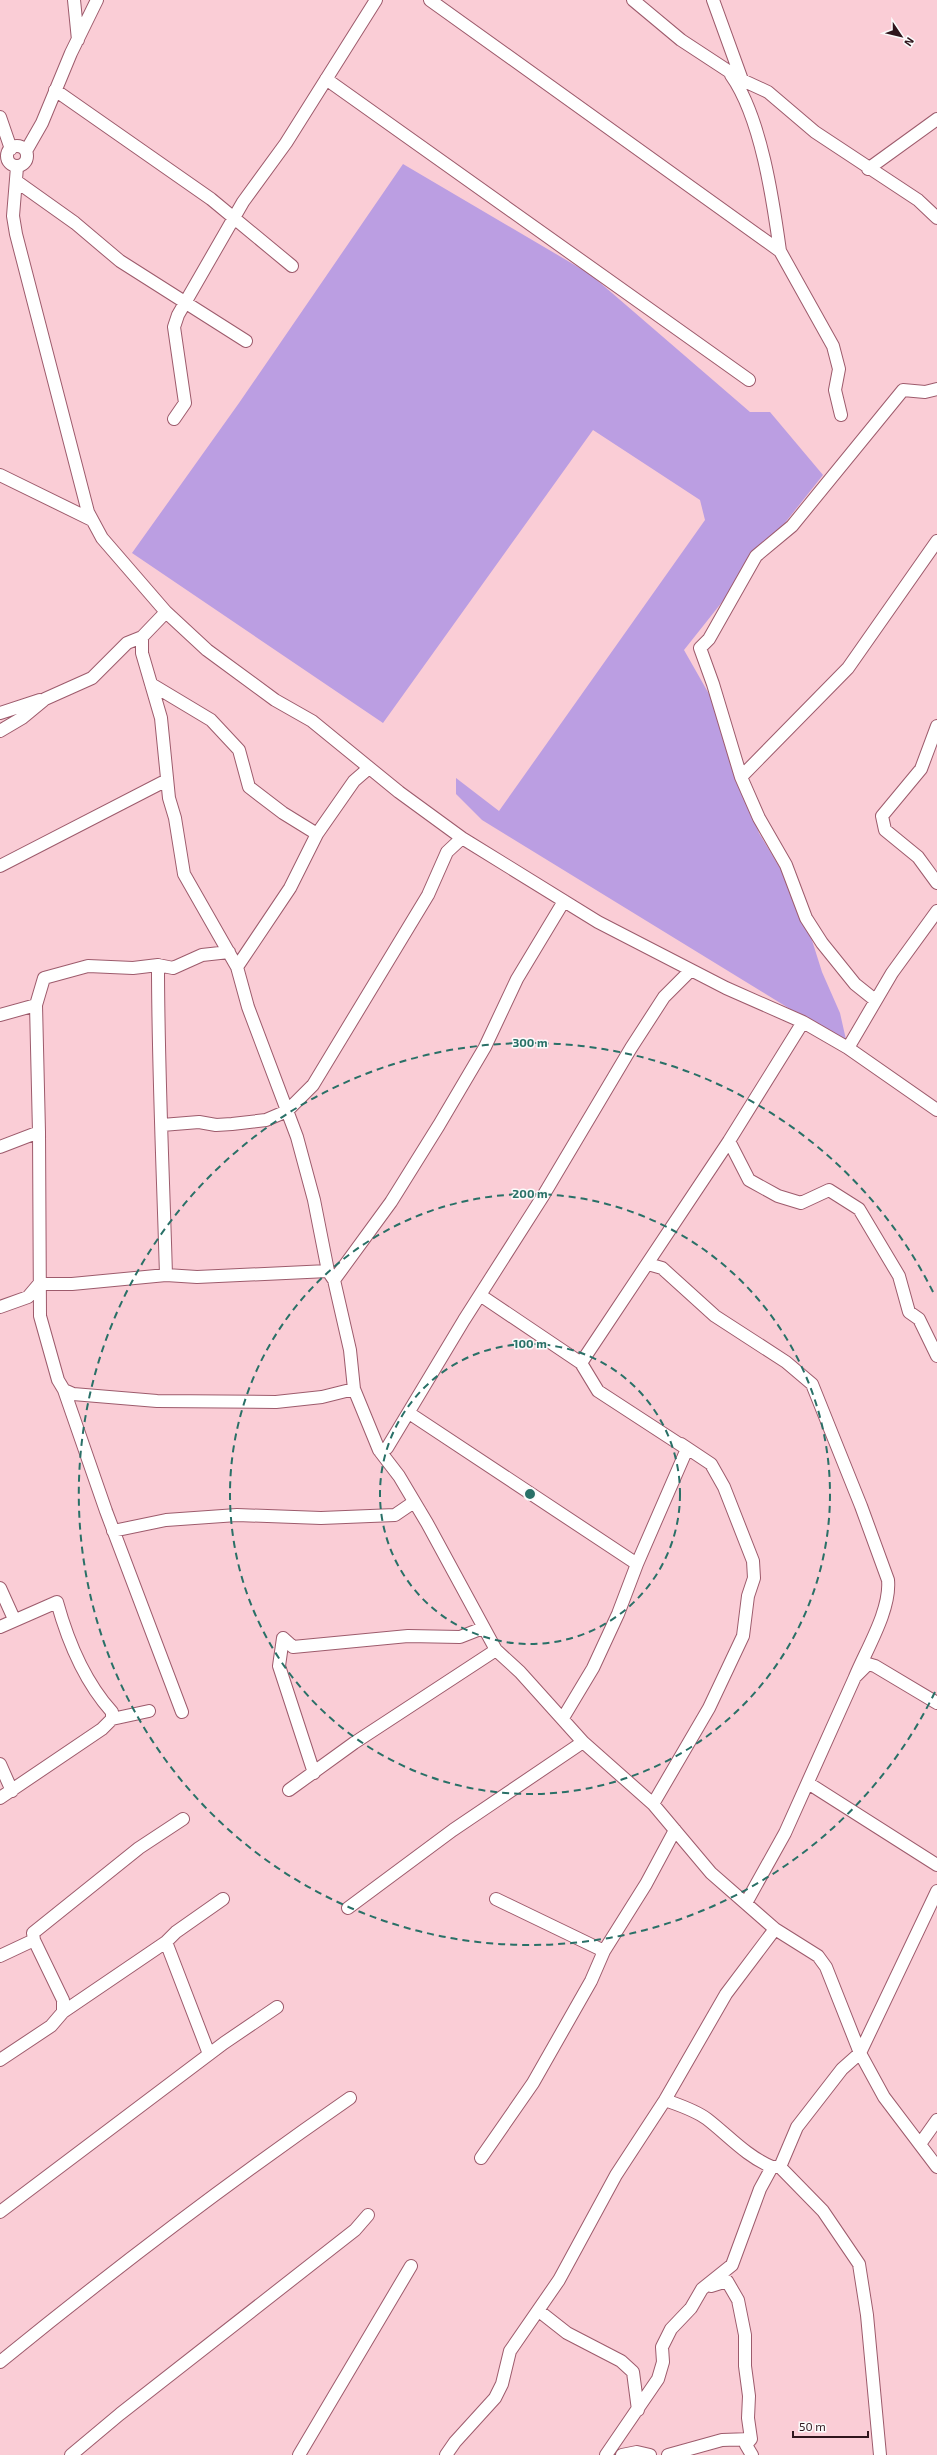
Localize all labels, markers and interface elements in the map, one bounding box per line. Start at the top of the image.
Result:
north arrow [881,16,921,56]
text: N [902,35,917,49]
text: 300 m [512,1035,548,1049]
text: 200 m [512,1186,548,1200]
text: 100 m [513,1336,547,1350]
centre of rings [523,1487,537,1501]
scale bar [793,2413,868,2439]
text: 50 m [799,2419,826,2433]

